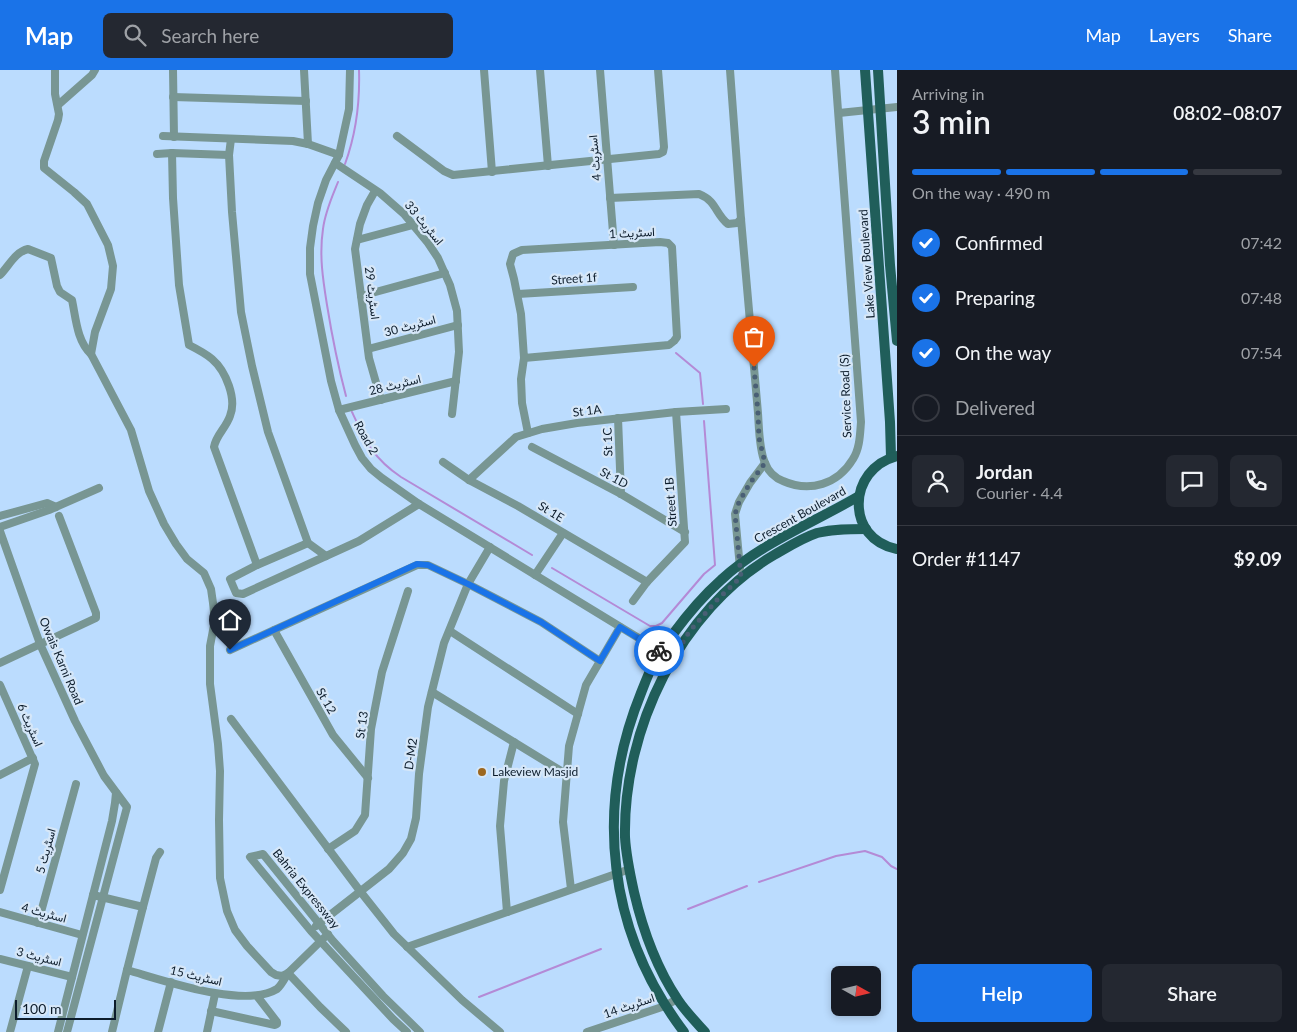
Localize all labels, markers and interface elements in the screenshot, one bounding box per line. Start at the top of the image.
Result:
search box [103,13,453,58]
text: Map [25,21,73,50]
icon: search [121,21,149,49]
text: Search here [161,24,259,47]
text: Map [1085,24,1121,46]
text: Layers [1149,24,1200,46]
text: Share [1228,24,1272,46]
text: Arriving in [912,84,985,103]
text: 08:02–08:07 [1173,101,1282,124]
text: 3 min [912,102,991,141]
street label: اسٹریٹ 4 [585,134,605,182]
text: On the way · 490 m [912,183,1050,202]
street label: اسٹریٹ 33 [401,198,447,248]
street label: Lake View Boulevard [855,209,878,319]
street label: اسٹریٹ 1 [609,224,655,242]
icon: check [912,229,940,257]
text: Confirmed [955,231,1043,254]
text: 07:42 [1241,233,1282,252]
street label: اسٹریٹ 29 [361,266,383,320]
street label: Street 1f [551,269,598,288]
icon: check [912,284,940,312]
text: Preparing [955,286,1035,309]
text: 07:48 [1241,288,1282,307]
street label: اسٹریٹ 30 [382,311,438,341]
pin [733,316,775,367]
icon: bag [740,323,768,351]
icon: check [912,339,940,367]
text: On the way [955,341,1051,364]
text: 07:54 [1241,343,1282,362]
street label: Service Road (S) [837,354,854,438]
street label: اسٹریٹ 28 [367,371,423,399]
text: Delivered [955,396,1035,419]
street label: St 1A [572,401,603,420]
street label: Road 2 [351,418,382,457]
street label: St 1C [600,427,615,457]
button: person [912,455,964,507]
button: chat [1166,455,1218,507]
button: phone [1230,455,1282,507]
text: Jordan [976,460,1033,483]
street label: St 1D [598,464,631,491]
street label: Street 1B [661,477,680,527]
street label: Crescent Boulevard [751,483,848,546]
text: Courier · 4.4 [976,483,1063,502]
street label: St 1E [536,498,567,525]
text: Order #1147 [912,547,1021,570]
text: $9.09 [1233,547,1282,570]
pin [209,599,251,650]
icon: home [216,606,244,634]
street label: Owais Karni Road [36,615,87,707]
courier [634,626,684,676]
icon: bike [645,637,673,665]
street label: St 12 [313,685,340,716]
street label: اسٹریٹ 6 [13,701,47,749]
street label: St 13 [352,710,371,740]
street label: D-M2 [401,737,420,771]
place label: Lakeview Masjid [492,764,578,779]
marker: Lakeview Masjid [476,766,488,778]
street label: اسٹریٹ 5 [32,827,60,875]
street label: Bahria Expressway [270,846,344,932]
street label: اسٹریٹ 4 [20,899,68,927]
street label: اسٹریٹ 3 [15,944,63,970]
street label: اسٹریٹ 15 [168,962,224,990]
button: Help [912,964,1092,1022]
button: Share [1102,964,1282,1022]
north arrow [831,966,881,1016]
map controls [831,966,881,1016]
street label: اسٹریٹ 14 [601,990,657,1022]
scale bar [15,997,116,1020]
text: 100 m [22,1000,61,1017]

